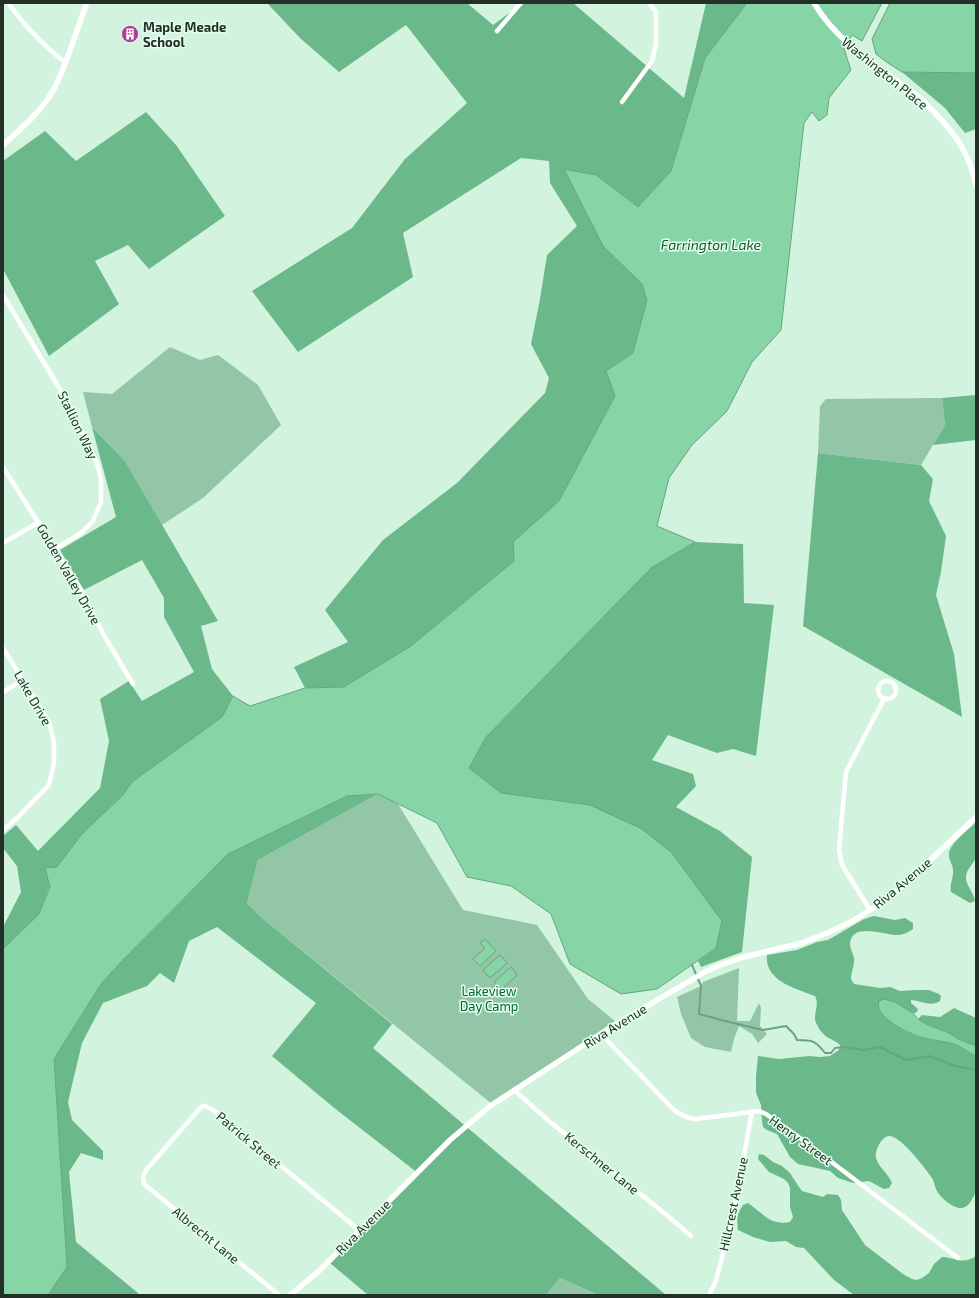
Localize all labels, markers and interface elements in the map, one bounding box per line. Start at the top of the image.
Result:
place label: Maple Meade School [143,19,226,50]
building icon: Maple Meade School [120,24,140,44]
street label: Washington Place [839,33,931,113]
water label: Farrington Lake [661,236,762,253]
street label: Stallion Way [55,388,101,462]
street label: Golden Valley Drive [34,521,104,627]
street label: Lake Drive [11,668,55,728]
street label: Riva Avenue [870,854,934,912]
park label: Lakeview Day Camp [460,983,518,1014]
street label: Riva Avenue [580,1000,650,1052]
street label: Patrick Street [213,1108,285,1172]
street label: Henry Street [766,1112,836,1168]
street label: Kerschner Lane [562,1128,642,1198]
street label: Hillcrest Avenue [715,1156,751,1252]
street label: Riva Avenue [332,1196,394,1258]
street label: Albrecht Lane [169,1203,243,1267]

